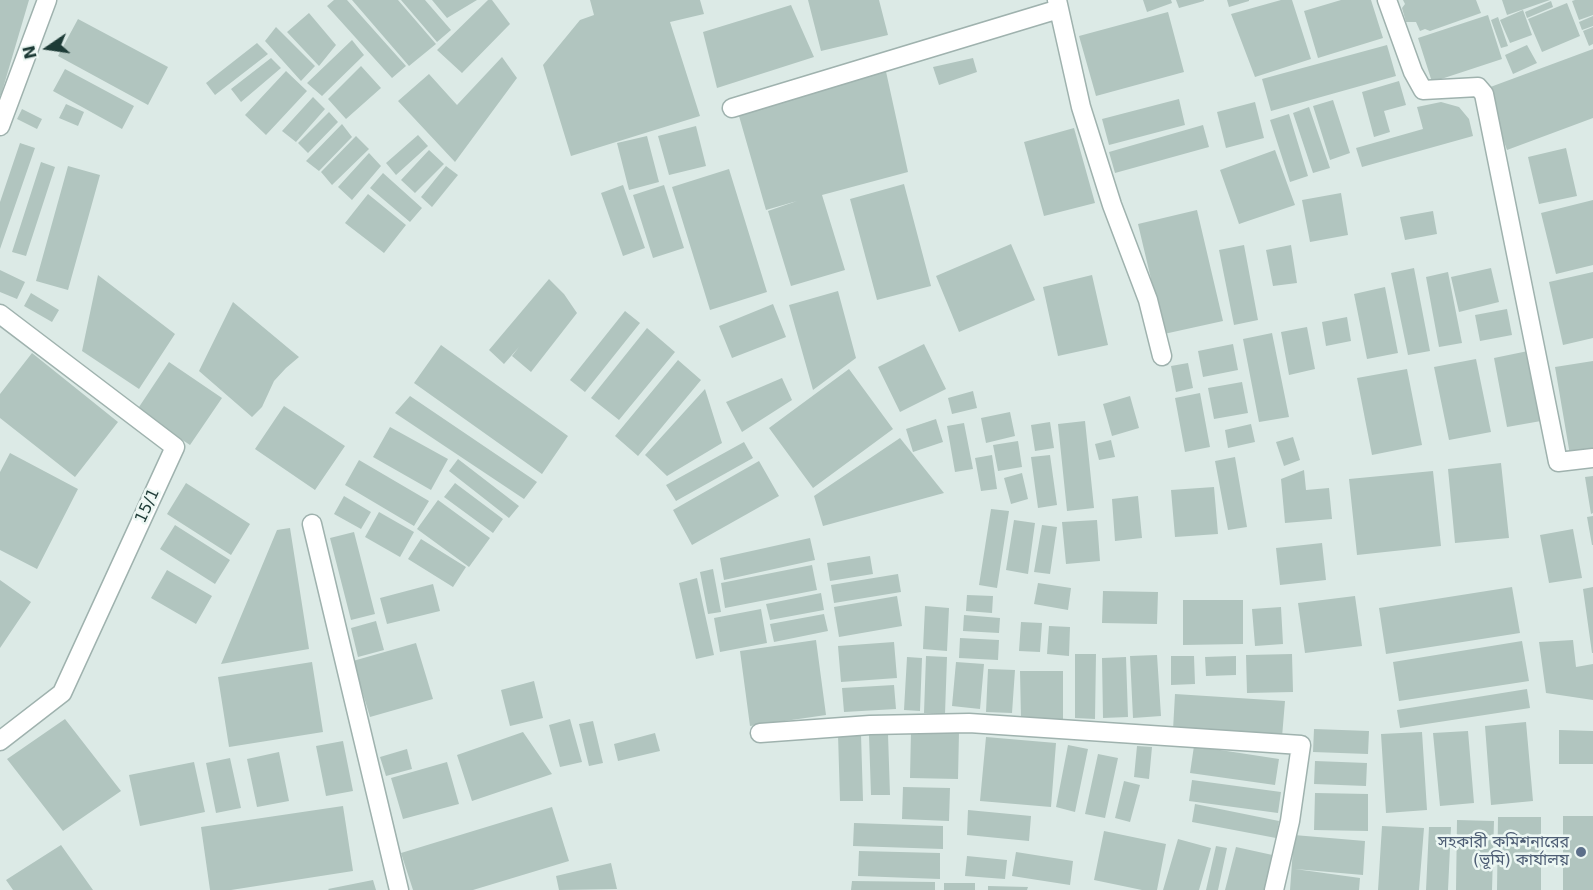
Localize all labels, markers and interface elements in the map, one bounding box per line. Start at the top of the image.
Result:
north arrow [18,18,78,78]
text: N [19,44,41,61]
street label: 15/1 [132,486,164,526]
place label: সহকারী কমিশনারের (ভূমি) কার্যালয় [1438,833,1569,871]
marker: সহকারী কমিশনারের (ভূমি) কার্যালয় [1574,845,1588,859]

